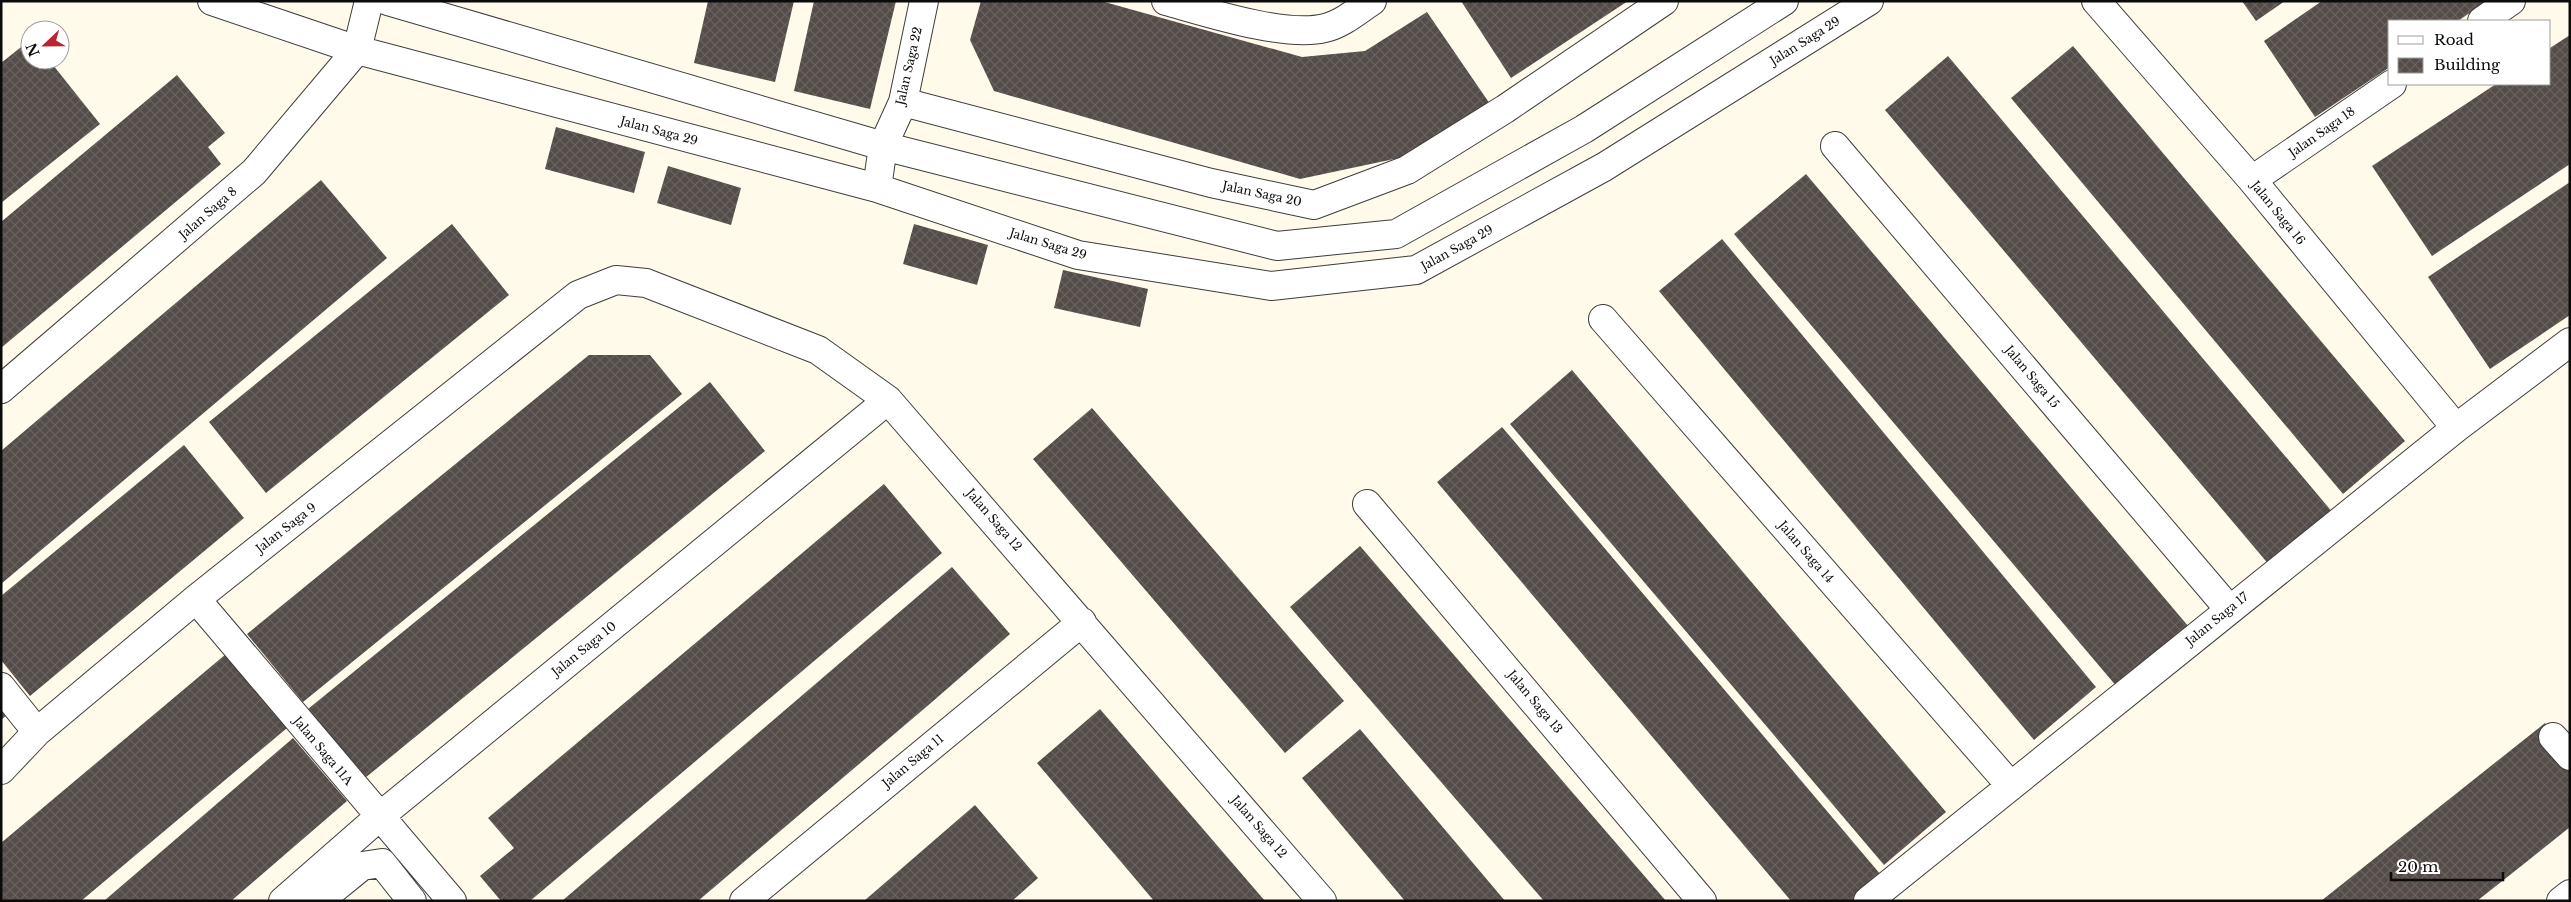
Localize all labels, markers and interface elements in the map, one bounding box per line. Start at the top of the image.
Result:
street label: Jalan Saga 29 [1765,13,1843,69]
north arrow [20,20,70,70]
legend [2388,20,2551,85]
street label: Jalan Saga 22 [892,25,925,108]
text: Road [2434,30,2474,49]
text: N [22,40,44,59]
text: Building [2434,55,2501,74]
street label: Jalan Saga 18 [2284,103,2358,161]
street label: Jalan Saga 29 [617,112,700,148]
street label: Jalan Saga 16 [2247,176,2309,248]
street label: Jalan Saga 20 [1219,177,1303,209]
street label: Jalan Saga 8 [174,183,240,243]
street label: Jalan Saga 29 [1416,222,1495,274]
street label: Jalan Saga 29 [1006,224,1089,262]
street label: Jalan Saga 15 [2001,341,2063,411]
street label: Jalan Saga 12 [962,484,1025,554]
street label: Jalan Saga 9 [251,499,319,557]
street label: Jalan Saga 14 [1774,516,1837,586]
street label: Jalan Saga 17 [2181,588,2252,650]
street label: Jalan Saga 10 [547,618,619,680]
street label: Jalan Saga 13 [1503,666,1566,736]
street label: Jalan Saga 11A [289,712,357,789]
street label: Jalan Saga 11 [877,731,946,792]
street label: Jalan Saga 12 [1227,791,1290,861]
scale bar [2391,850,2504,882]
text: 20 m [2398,857,2438,876]

